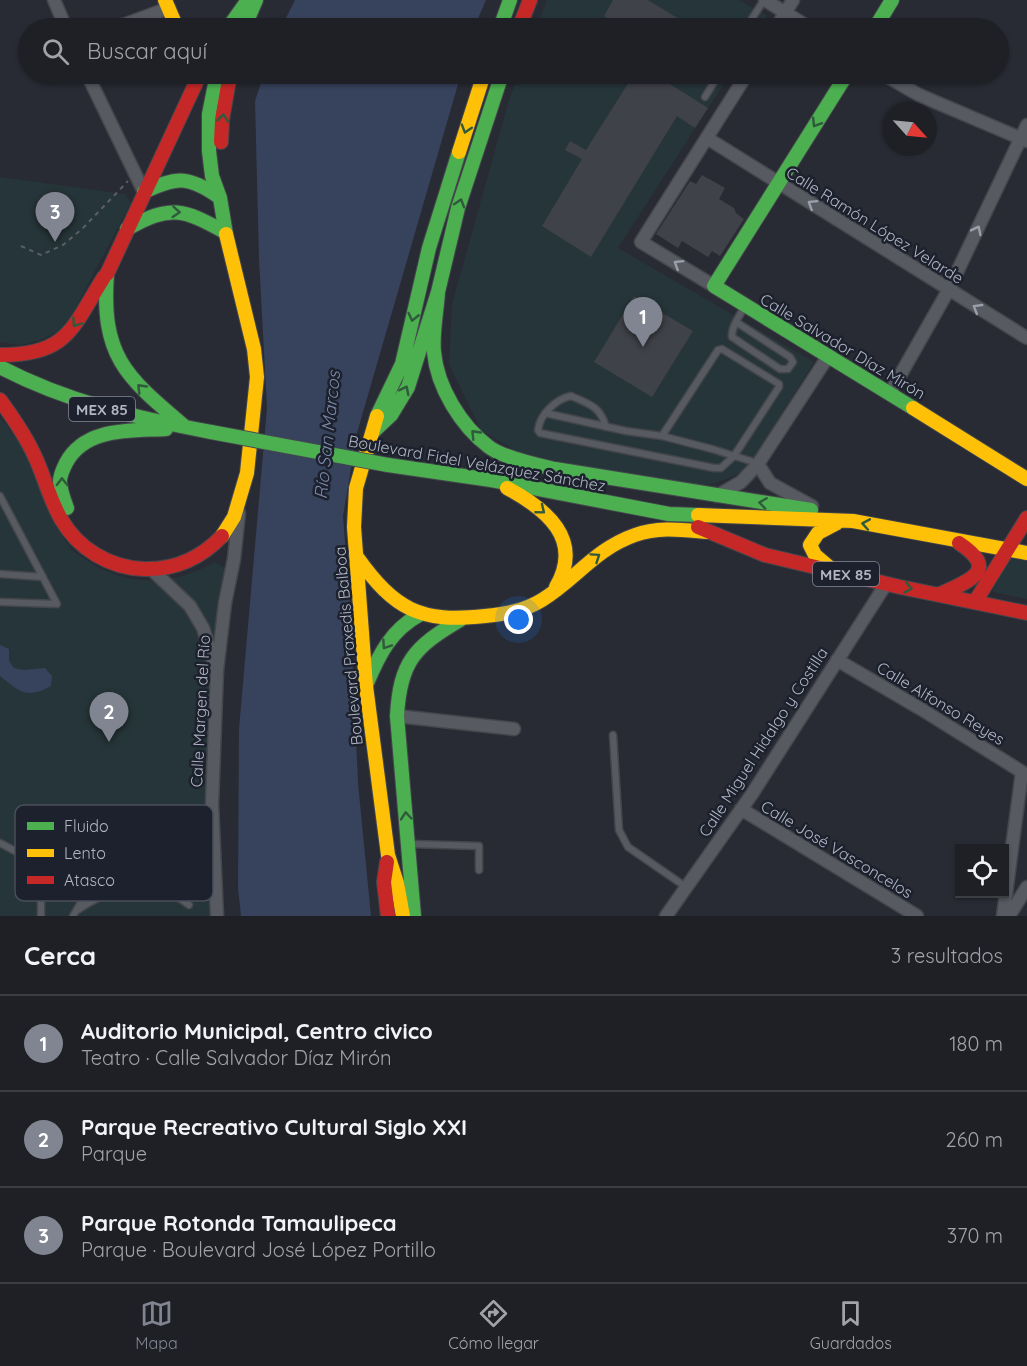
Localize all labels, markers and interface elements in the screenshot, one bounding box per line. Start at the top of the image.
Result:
search box [18,18,1009,84]
icon: search [39,35,72,68]
text: Buscar aquí [87,37,207,65]
north arrow [883,102,937,156]
one-way arrow [216,114,229,123]
one-way arrow [812,117,824,127]
one-way arrow [461,123,473,134]
street label: Calle Ramón López Velarde [783,162,967,288]
pin: 3 [36,192,74,242]
one-way arrow [453,198,465,209]
one-way arrow [808,199,818,211]
one-way arrow [172,206,181,219]
one-way arrow [970,226,982,237]
one-way arrow [673,261,684,272]
street label: Calle Salvador Díaz Mirón [757,289,929,403]
pin: 1 [624,298,662,347]
one-way arrow [973,303,983,315]
one-way arrow [408,311,421,321]
one-way arrow [72,316,83,327]
water label: Río San Marcos [309,368,345,500]
one-way arrow [138,385,149,396]
one-way arrow [398,385,410,396]
road number: MEX 85 [69,397,135,421]
street label: Boulevard Fidel Velázquez Sánchez [347,430,607,496]
one-way arrow [472,430,483,441]
one-way arrow [56,478,68,487]
one-way arrow [759,497,768,509]
one-way arrow [534,502,545,513]
one-way arrow [861,518,871,530]
street label: Boulevard Praxedis Balboa [329,546,367,746]
one-way arrow [590,553,601,564]
road number: MEX 85 [813,562,879,586]
one-way arrow [902,581,912,594]
your location [504,605,533,634]
street label: Calle Margen del Río [186,634,214,788]
one-way arrow [382,639,393,650]
street label: Calle Miguel Hidalgo y Costilla [694,643,832,841]
street label: Calle Alfonso Reyes [873,657,1009,749]
pin: 2 [90,692,128,742]
street label: Calle José Vasconcelos [758,796,916,902]
legend [15,805,213,901]
one-way arrow [399,811,412,820]
text: Fluido [64,816,109,836]
text: Lento [64,843,106,863]
map controls [955,844,1009,898]
button: locate [955,844,1009,898]
text: Atasco [64,870,115,890]
text: Cerca [24,939,96,972]
text: 3 resultados [891,943,1003,968]
text: Auditorio Municipal, Centro civico [81,1017,433,1045]
text: 1 [40,1031,47,1056]
text: 180 m [949,1031,1003,1056]
text: Teatro · Calle Salvador Díaz Mirón [81,1045,392,1070]
text: Parque Recreativo Cultural Siglo XXI [81,1113,467,1141]
text: 2 [38,1127,49,1152]
text: 260 m [946,1127,1003,1152]
text: Parque [81,1141,147,1166]
text: Parque Rotonda Tamaulipeca [81,1209,397,1237]
text: 3 [38,1223,49,1248]
text: 370 m [947,1223,1003,1248]
text: Parque · Boulevard José López Portillo [81,1237,436,1262]
tab: Mapa [135,1297,178,1353]
tab: Cómo llegar [448,1297,539,1353]
tab: Guardados [810,1297,892,1353]

